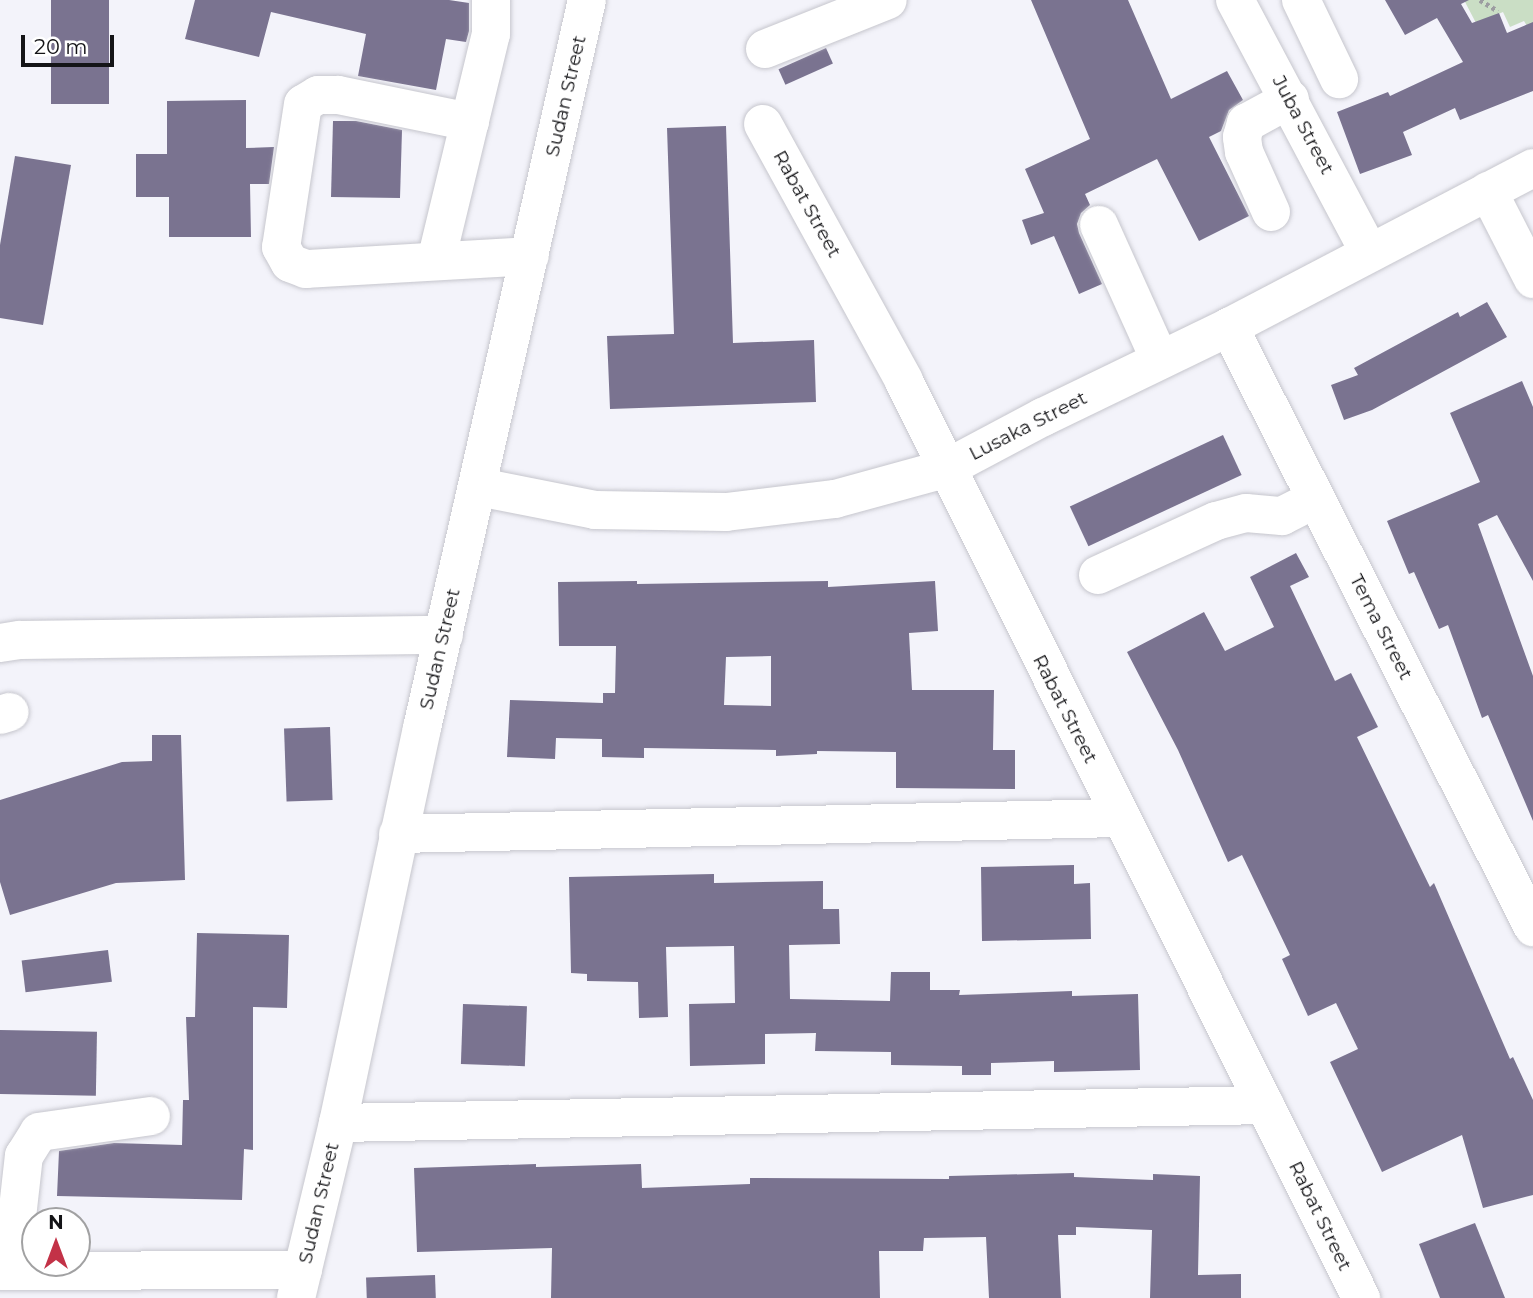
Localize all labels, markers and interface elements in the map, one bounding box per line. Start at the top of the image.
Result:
scale bar [24,21,117,65]
street label: Sudan Street [541,33,591,159]
text: 20 m [34,34,88,59]
street label: Juba Street [1267,72,1339,178]
street label: Rabat Street [768,146,846,262]
street label: Lusaka Street [965,387,1091,465]
street label: Tema Street [1345,571,1417,683]
street label: Sudan Street [415,586,465,712]
street label: Rabat Street [1028,651,1102,767]
street label: Sudan Street [294,1140,344,1266]
street label: Rabat Street [1284,1158,1356,1274]
north arrow [21,1207,91,1277]
text: N [48,1211,64,1234]

